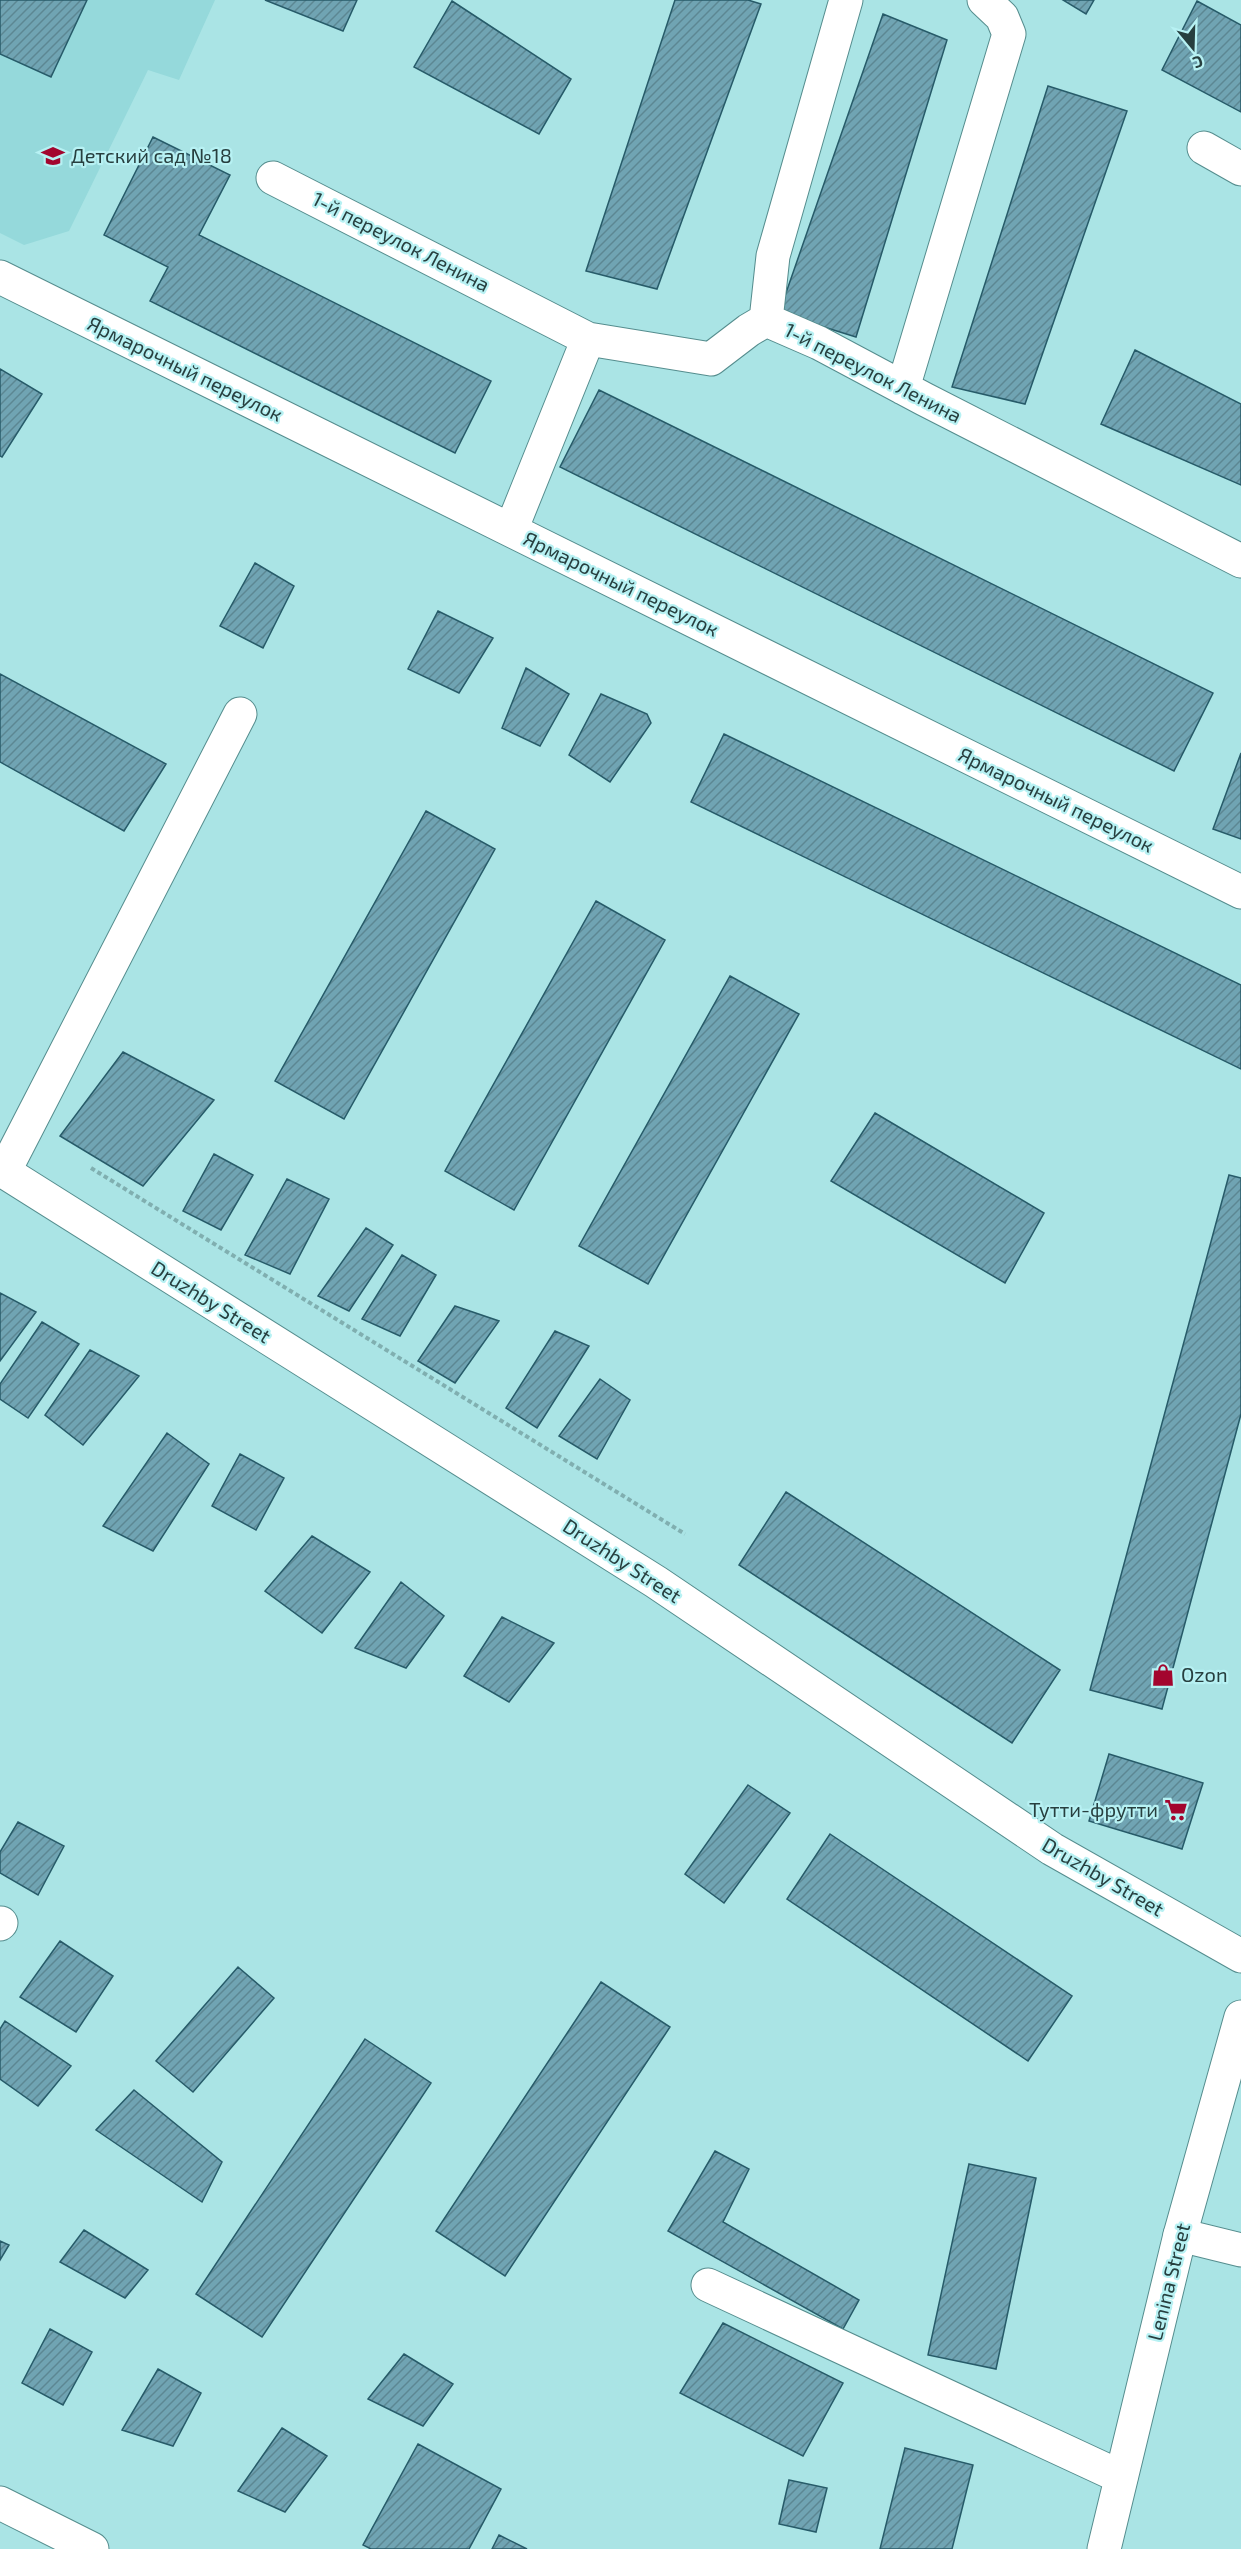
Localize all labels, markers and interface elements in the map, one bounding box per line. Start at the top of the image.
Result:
north arrow [1163,18,1223,78]
text: С [1190,52,1206,73]
school or university icon: Детский сад №18 [40,143,66,169]
place label: Детский сад №18 [71,143,232,167]
street label: 1-й переулок Ленина [308,186,494,297]
street label: Ярмарочный переулок [84,310,287,427]
street label: 1-й переулок Ленина [780,317,966,428]
street label: Ярмарочный переулок [520,525,723,642]
street label: Ярмарочный переулок [955,741,1158,858]
street label: Druzhby Street [148,1255,276,1348]
street label: Druzhby Street [559,1513,686,1607]
shop icon: Ozon [1150,1662,1176,1688]
place label: Ozon [1181,1662,1228,1686]
place label: Тутти-фрутти [1029,1797,1158,1822]
supermarket icon: Тутти-фрутти [1163,1797,1189,1823]
street label: Druzhby Street [1039,1832,1169,1921]
street label: Lenina Street [1142,2220,1194,2343]

